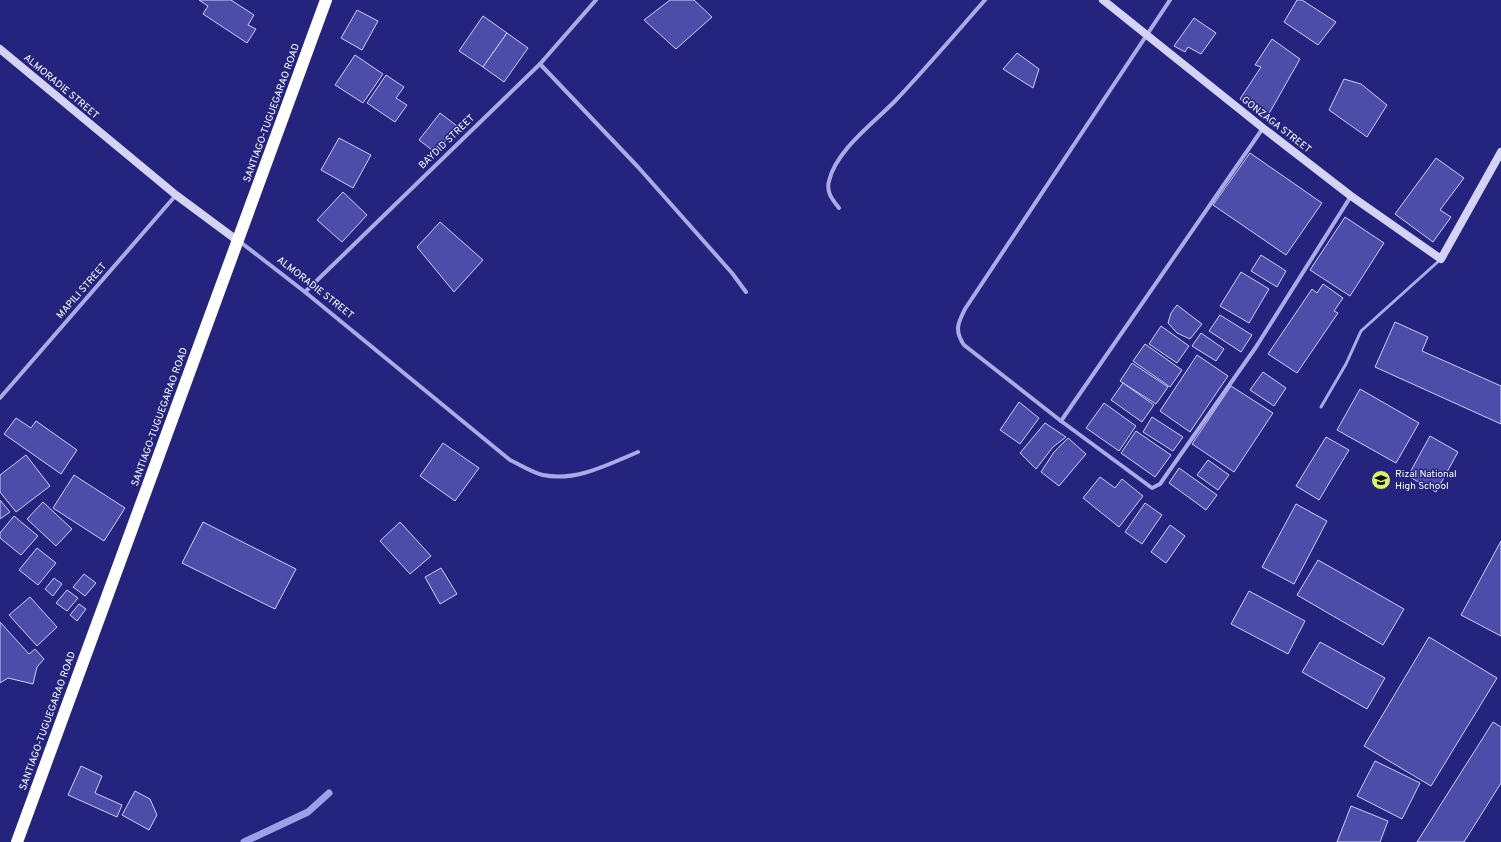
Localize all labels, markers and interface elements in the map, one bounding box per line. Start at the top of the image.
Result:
street label: SANTIAGO-TUGUEGARAO ROAD [241,42,303,184]
street label: ALMORADIE STREET [21,52,101,122]
street label: GONZAGA STREET [1238,94,1314,156]
street label: BAYDID STREET [416,112,478,172]
street label: ALMORADIE STREET [274,254,356,322]
street label: MAPILI STREET [54,260,110,322]
street label: SANTIAGO-TUGUEGARAO ROAD [129,346,191,488]
place label: Rizal National High School [1395,468,1457,493]
school or university icon: Rizal National High School [1370,469,1392,491]
street label: SANTIAGO-TUGUEGARAO ROAD [17,650,79,792]

